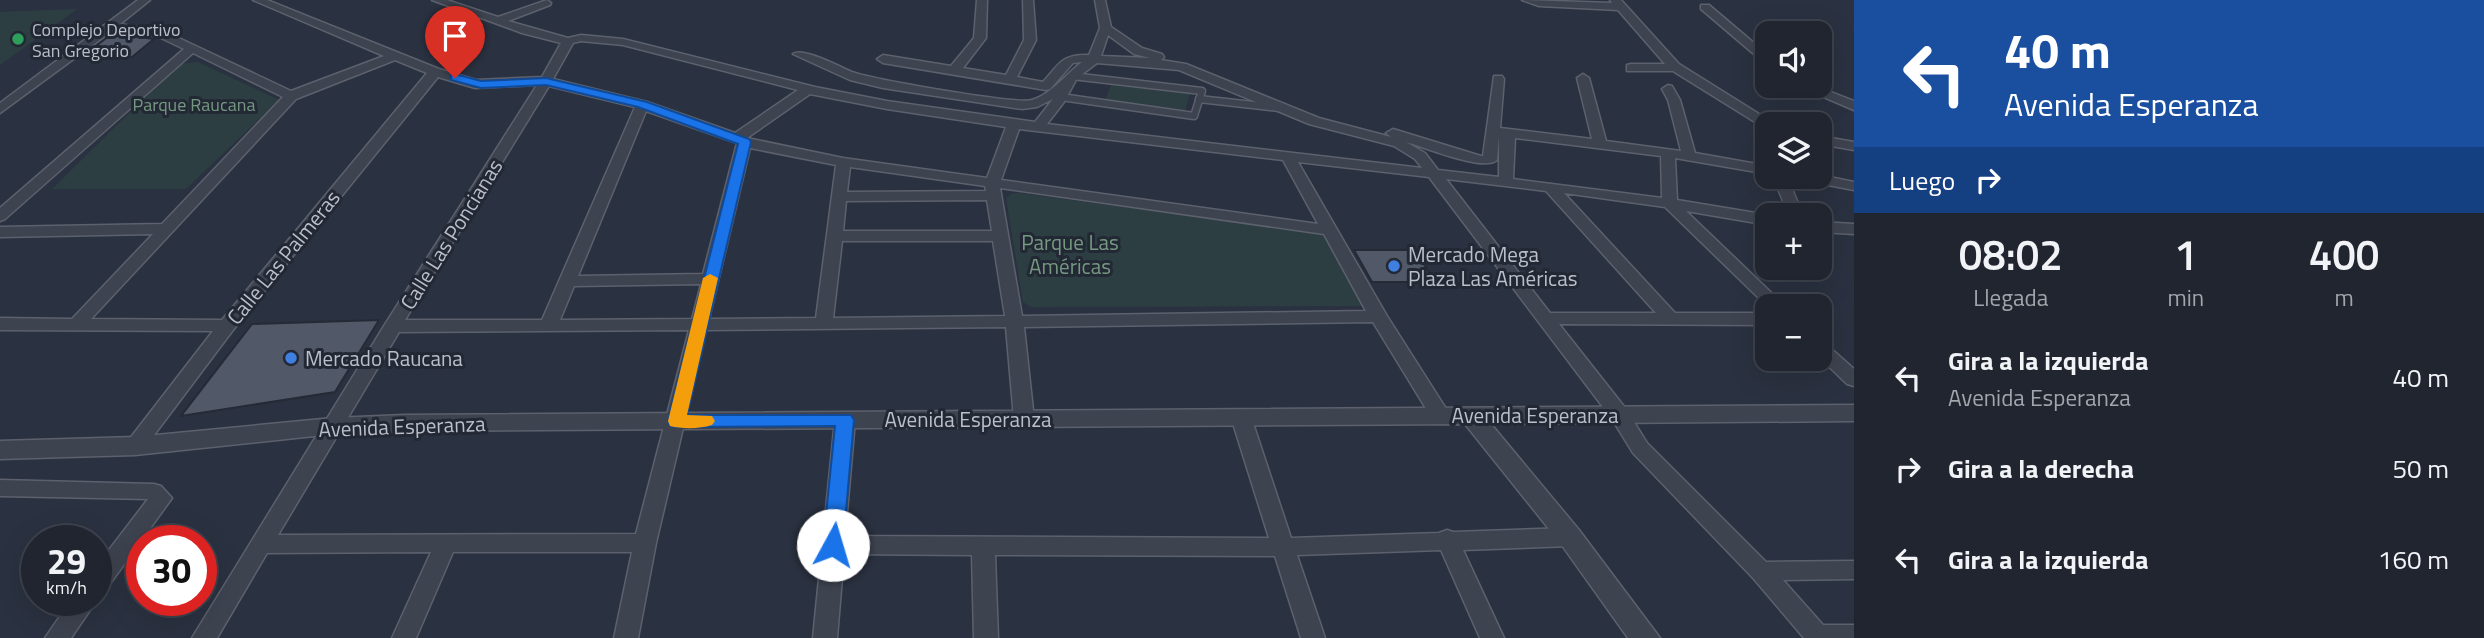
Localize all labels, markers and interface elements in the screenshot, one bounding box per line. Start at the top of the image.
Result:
pin [425,6,485,78]
text: 40 m [2004,12,2111,87]
place label: Complejo Deportivo San Gregorio [32,16,180,64]
icon: arrive [436,17,474,55]
map controls [1755,21,1832,371]
button: sound [1755,21,1832,98]
icon: left [1889,28,1980,119]
marker: Complejo Deportivo San Gregorio [10,31,26,47]
text: Avenida Esperanza [2004,80,2258,128]
park label: Parque Raucana [133,91,255,118]
button: layers [1755,112,1832,189]
street label: Calle Las Poncianas [392,152,510,316]
text: Luego [1889,161,1955,200]
icon: right [1969,161,2007,199]
street label: Calle Las Palmeras [219,183,347,331]
button: + [1755,203,1832,280]
text: 08:02 [1959,222,2063,286]
text: 1 [2174,222,2198,286]
text: 400 [2309,222,2379,286]
park label: Parque Las Américas [1021,226,1119,282]
place label: Mercado Mega Plaza Las Américas [1408,238,1577,294]
marker: Mercado Mega Plaza Las Américas [1386,258,1402,274]
text: Llegada [1973,280,2048,315]
text: min [2167,280,2204,315]
text: m [2334,280,2354,315]
button: − [1755,294,1832,371]
text: Gira a la izquierda [1948,341,2149,380]
place label: Mercado Raucana [305,342,463,374]
marker: Mercado Raucana [283,350,299,366]
text: 40 m [2392,358,2449,397]
icon: left [1889,359,1927,397]
text: Avenida Esperanza [1948,380,2131,415]
street label: Avenida Esperanza [1452,399,1619,431]
street label: Avenida Esperanza [885,403,1052,435]
street label: Avenida Esperanza [318,407,486,445]
text: Gira a la derecha [1948,449,2134,488]
text: 50 m [2392,449,2449,488]
icon: right [1889,450,1927,488]
position arrow [796,508,870,582]
speed limit sign: 30 [126,525,217,616]
text: 29 [47,534,86,588]
text: Gira a la izquierda [1948,540,2149,579]
text: 160 m [2378,540,2449,579]
icon: left [1889,541,1927,579]
text: km/h [46,574,87,601]

